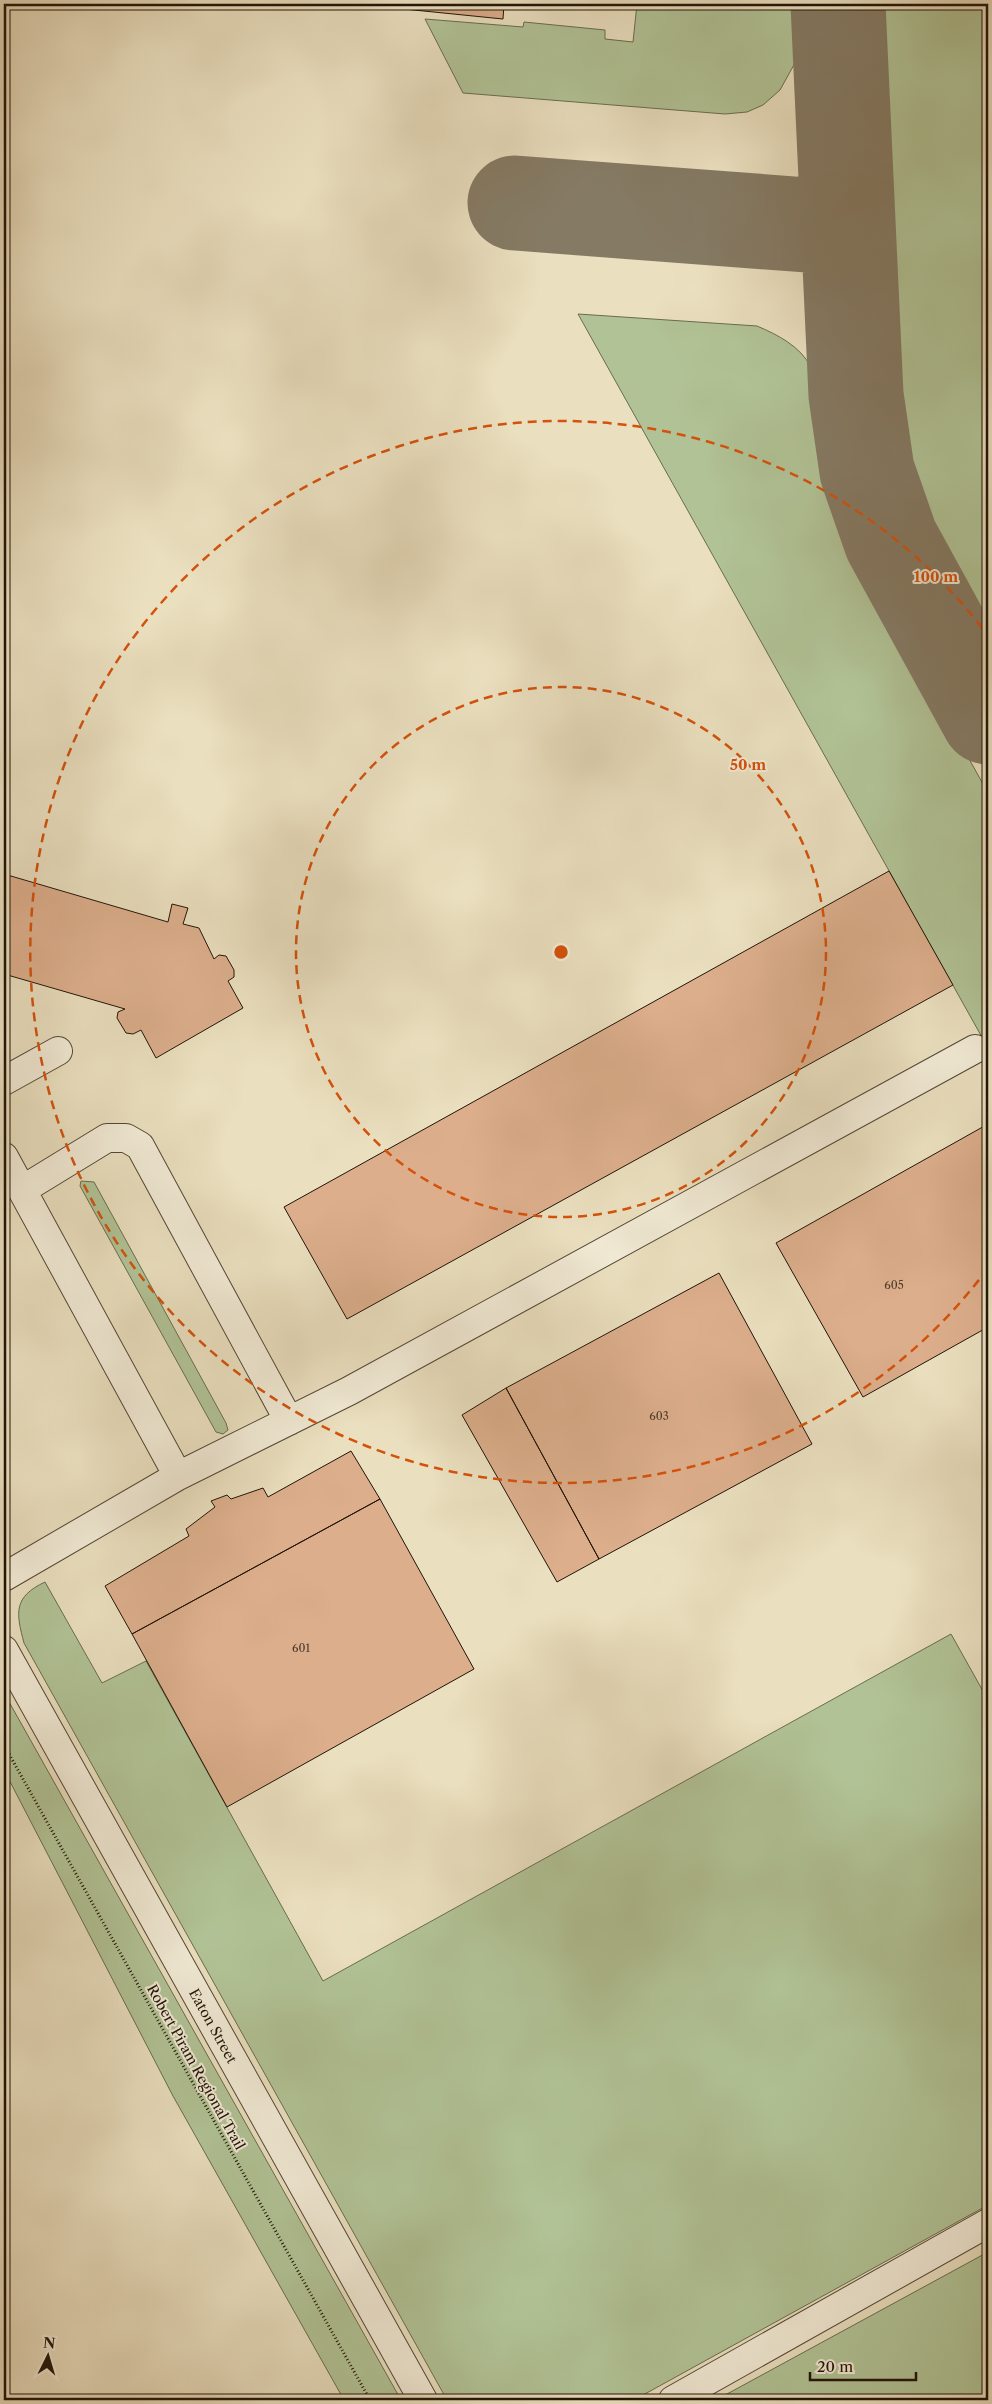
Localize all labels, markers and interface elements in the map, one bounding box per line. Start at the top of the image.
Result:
text: 100 m [914,567,958,586]
text: 50 m [730,755,766,774]
centre of rings [552,943,570,961]
house number: 605 [884,1278,904,1292]
house number: 603 [649,1409,669,1423]
house number: 601 [292,1641,310,1655]
street label: Robert Piram Regional Trail [143,1981,249,2153]
street label: Eaton Street [185,1985,241,2067]
north arrow [22,2332,72,2382]
text: N [42,2334,56,2353]
scale bar [810,2349,916,2381]
text: 20 m [817,2357,853,2376]

